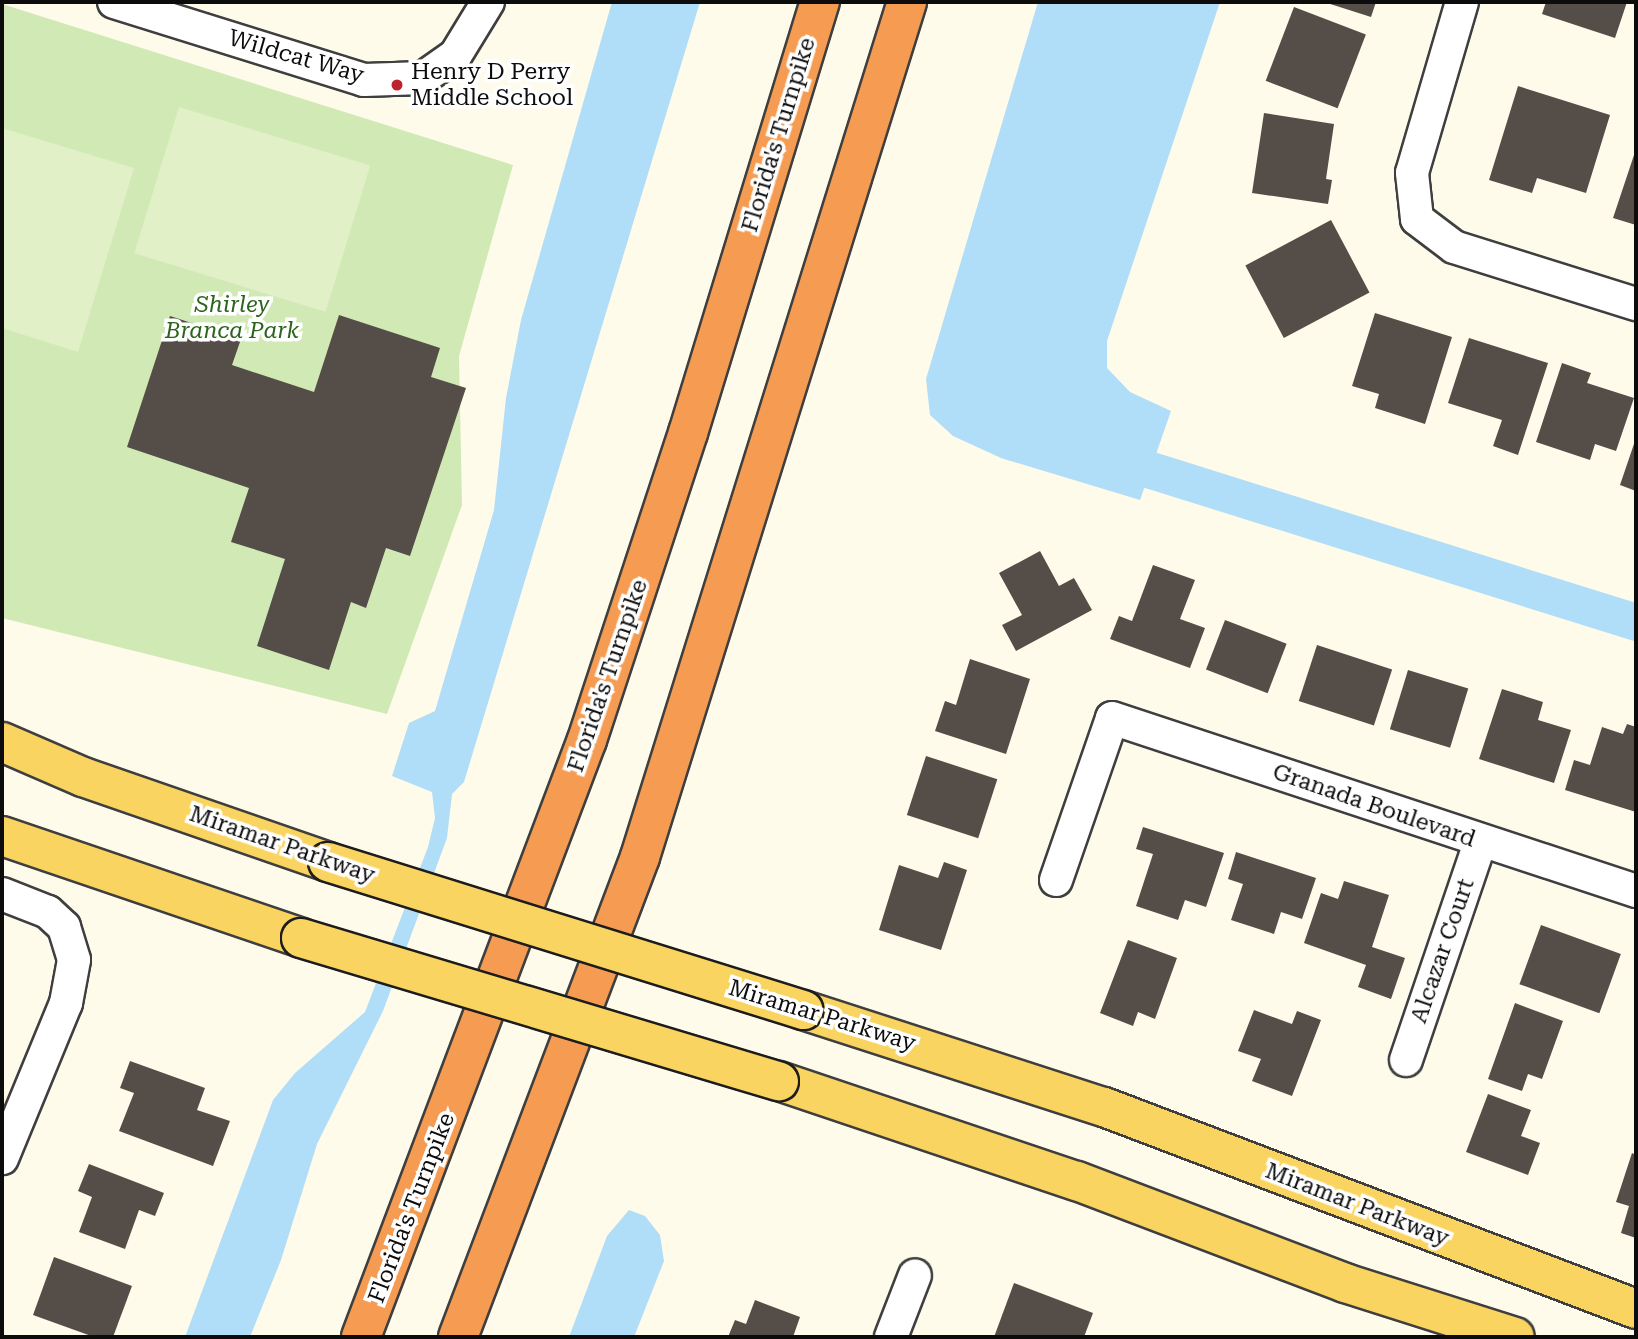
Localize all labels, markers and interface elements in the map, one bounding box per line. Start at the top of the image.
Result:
street label: Wildcat Way [225,24,367,90]
street label: Florida's Turnpike [736,35,822,235]
place label: Henry D Perry Middle School [411,58,573,112]
marker: Henry D Perry Middle School [389,77,405,93]
park label: Shirley Branca Park [165,291,299,345]
street label: Florida's Turnpike [562,576,654,776]
street label: Granada Boulevard [1269,758,1479,854]
street label: Miramar Parkway [186,800,378,890]
street label: Alcazar Court [1405,875,1481,1027]
street label: Miramar Parkway [725,974,919,1058]
street label: Florida's Turnpike [363,1109,461,1307]
street label: Miramar Parkway [1261,1157,1453,1253]

